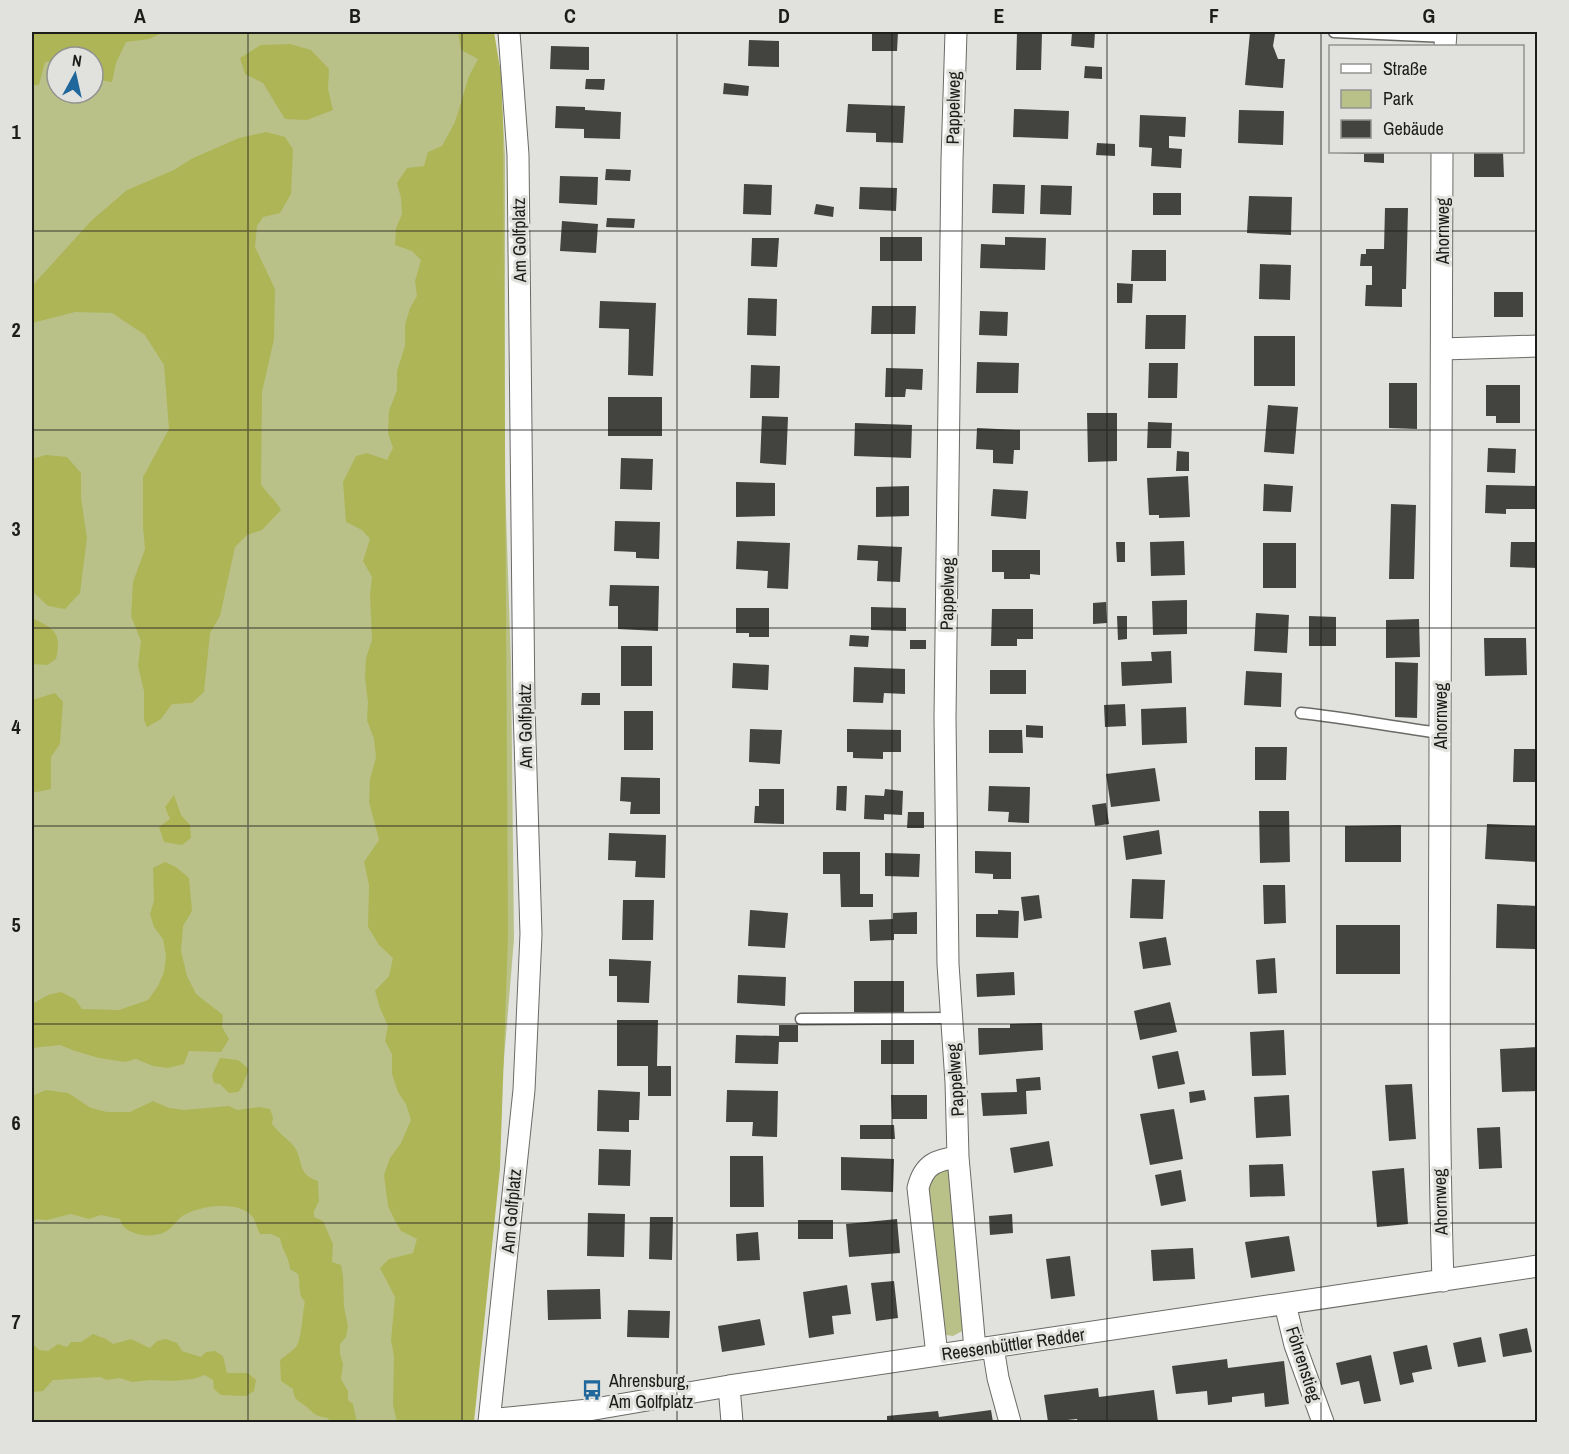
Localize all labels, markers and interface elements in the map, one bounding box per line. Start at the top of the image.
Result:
text: A [134,2,146,29]
text: B [349,2,361,29]
text: C [564,2,576,29]
text: D [778,2,790,29]
text: E [994,2,1005,29]
text: F [1209,2,1219,29]
text: G [1423,2,1435,29]
north arrow [45,45,105,105]
legend [1329,45,1524,153]
text: N [71,49,83,72]
text: Straße [1383,56,1427,81]
street label: Pappelweg [940,70,966,145]
text: Park [1383,86,1414,111]
text: Gebäude [1383,116,1444,141]
text: 1 [11,118,21,145]
street label: Ahornweg [1430,197,1455,265]
street label: Am Golfplatz [506,198,532,283]
text: 2 [11,316,21,343]
text: 3 [11,515,21,542]
street label: Pappelweg [934,556,960,631]
street label: Ahornweg [1428,682,1453,750]
street label: Am Golfplatz [512,684,538,769]
text: 4 [11,713,21,740]
text: 5 [11,911,21,938]
street label: Pappelweg [940,1042,970,1117]
text: 6 [11,1109,21,1136]
street label: Am Golfplatz [495,1168,527,1255]
street label: Ahornweg [1426,1168,1454,1237]
text: 7 [11,1308,21,1335]
street label: Reesenbüttler Redder [940,1322,1086,1366]
street label: Föhrenstieg [1280,1323,1328,1406]
place label: Ahrensburg, Am Golfplatz [608,1368,694,1414]
bus stop icon: Ahrensburg, Am Golfplatz [580,1378,604,1402]

